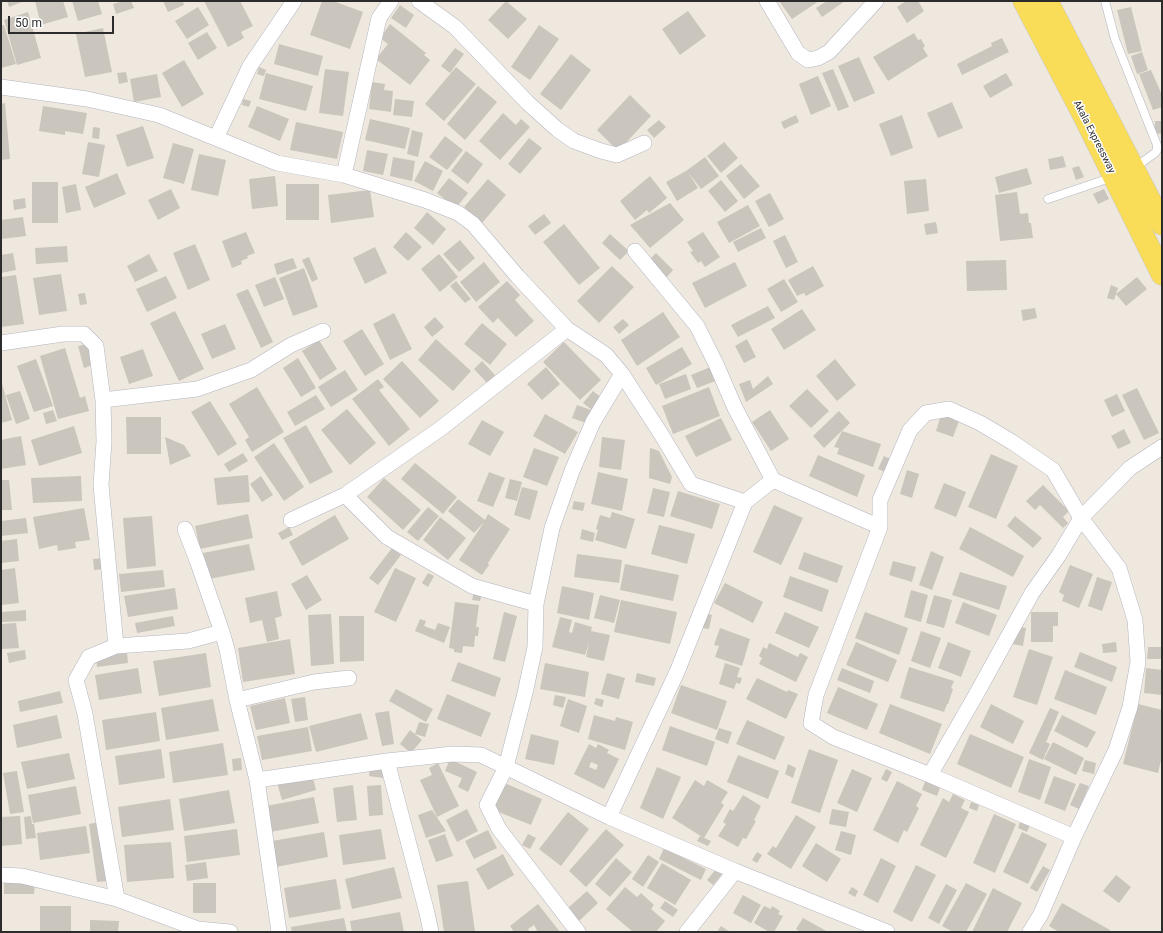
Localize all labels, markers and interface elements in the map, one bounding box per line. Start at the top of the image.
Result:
scale bar [10,8,116,34]
text: 50 m [15,16,42,30]
street label: Akala Expressway [1070,99,1118,175]

